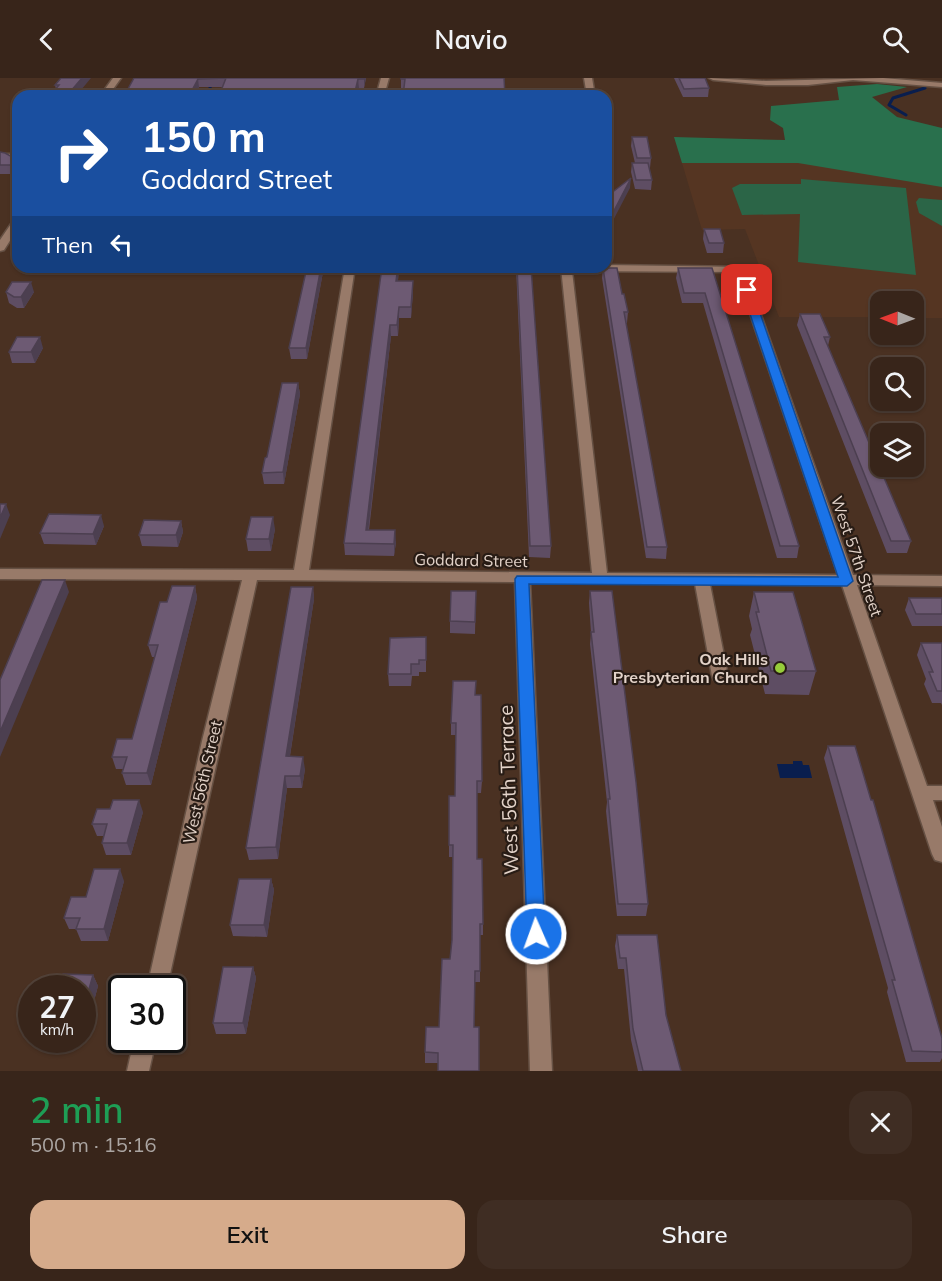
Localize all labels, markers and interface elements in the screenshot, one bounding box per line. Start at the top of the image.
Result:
text: Navio [434,22,508,56]
icon: back [30,23,63,56]
icon: search [879,23,912,56]
text: 150 m [141,110,266,163]
icon: right [42,114,120,192]
text: Goddard Street [141,162,332,196]
icon: left [105,228,138,261]
text: Then [42,231,93,259]
pin [721,264,772,315]
icon: arrive [730,273,763,306]
north arrow [870,291,924,345]
map controls [870,291,924,477]
button: search [870,357,924,411]
button: layers [870,423,924,477]
street label: West 57th Street [827,493,887,619]
street label: Goddard Street [414,549,528,571]
place label: Oak Hills Presbyterian Church [613,649,768,687]
marker: Oak Hills Presbyterian Church [773,661,787,675]
street label: West 56th Terrace [493,704,523,876]
street label: West 56th Street [178,718,226,846]
position arrow [504,902,568,966]
speed limit sign: 30 [108,975,186,1053]
text: 27 [39,988,75,1026]
text: km/h [40,1020,74,1039]
text: 2 min [30,1087,124,1132]
button: close [849,1091,912,1154]
text: 500 m · 15:16 [30,1132,156,1157]
button: Exit [30,1200,465,1269]
button: Share [477,1200,912,1269]

